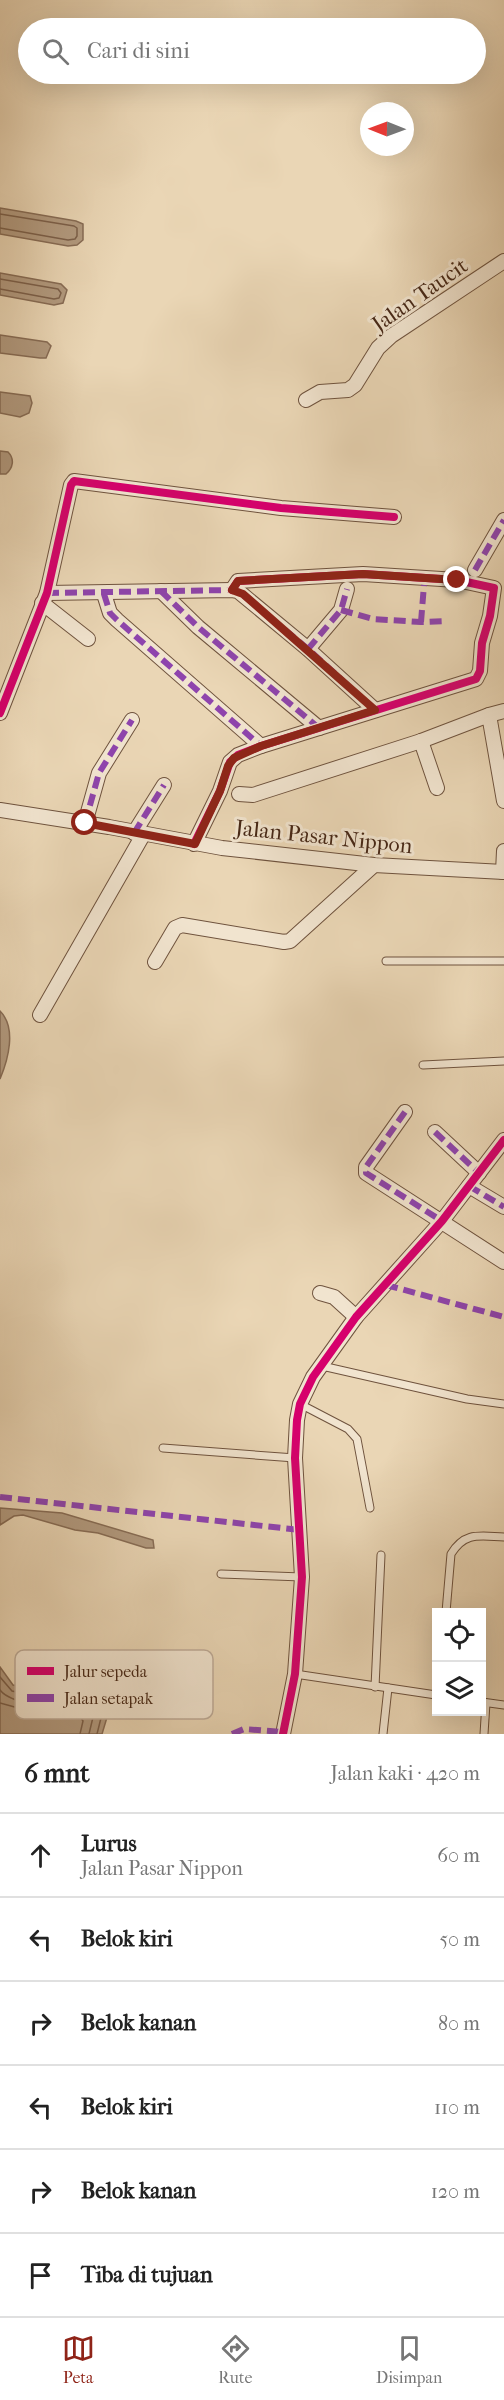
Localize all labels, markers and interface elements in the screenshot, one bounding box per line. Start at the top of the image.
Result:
search box [18,18,486,84]
icon: search [39,35,72,68]
text: Cari di sini [87,38,190,64]
north arrow [360,102,414,156]
street label: Jalan Taucit [365,252,473,339]
route end [443,566,469,592]
route start [71,809,97,835]
street label: Jalan Pasar Nippon [232,815,414,859]
map controls [432,1608,486,1716]
button: locate [432,1608,486,1662]
legend [15,1650,213,1719]
text: Jalur sepeda [62,1662,148,1681]
button: layers [432,1662,486,1716]
text: Jalan setapak [62,1689,154,1708]
text: 6 mnt [24,1758,89,1789]
text: Jalan kaki · 420 m [331,1762,480,1785]
text: Lurus [81,1831,137,1857]
icon: ahead [24,1839,57,1872]
text: 60 m [437,1844,480,1867]
text: Jalan Pasar Nippon [81,1857,243,1880]
icon: left [24,1923,57,1956]
text: Belok kiri [81,1926,173,1952]
text: 50 m [439,1928,480,1951]
icon: right [24,2007,57,2040]
text: Belok kanan [81,2010,196,2036]
text: 80 m [438,2012,480,2035]
icon: left [24,2091,57,2124]
text: Belok kiri [81,2094,173,2120]
text: 110 m [434,2096,480,2119]
icon: right [24,2175,57,2208]
text: Belok kanan [81,2178,196,2204]
text: 120 m [431,2180,480,2203]
icon: arrive [24,2259,57,2292]
text: Tiba di tujuan [81,2262,213,2288]
tab: Peta [62,2332,95,2387]
tab: Rute [218,2332,252,2387]
tab: Disimpan [376,2332,442,2387]

